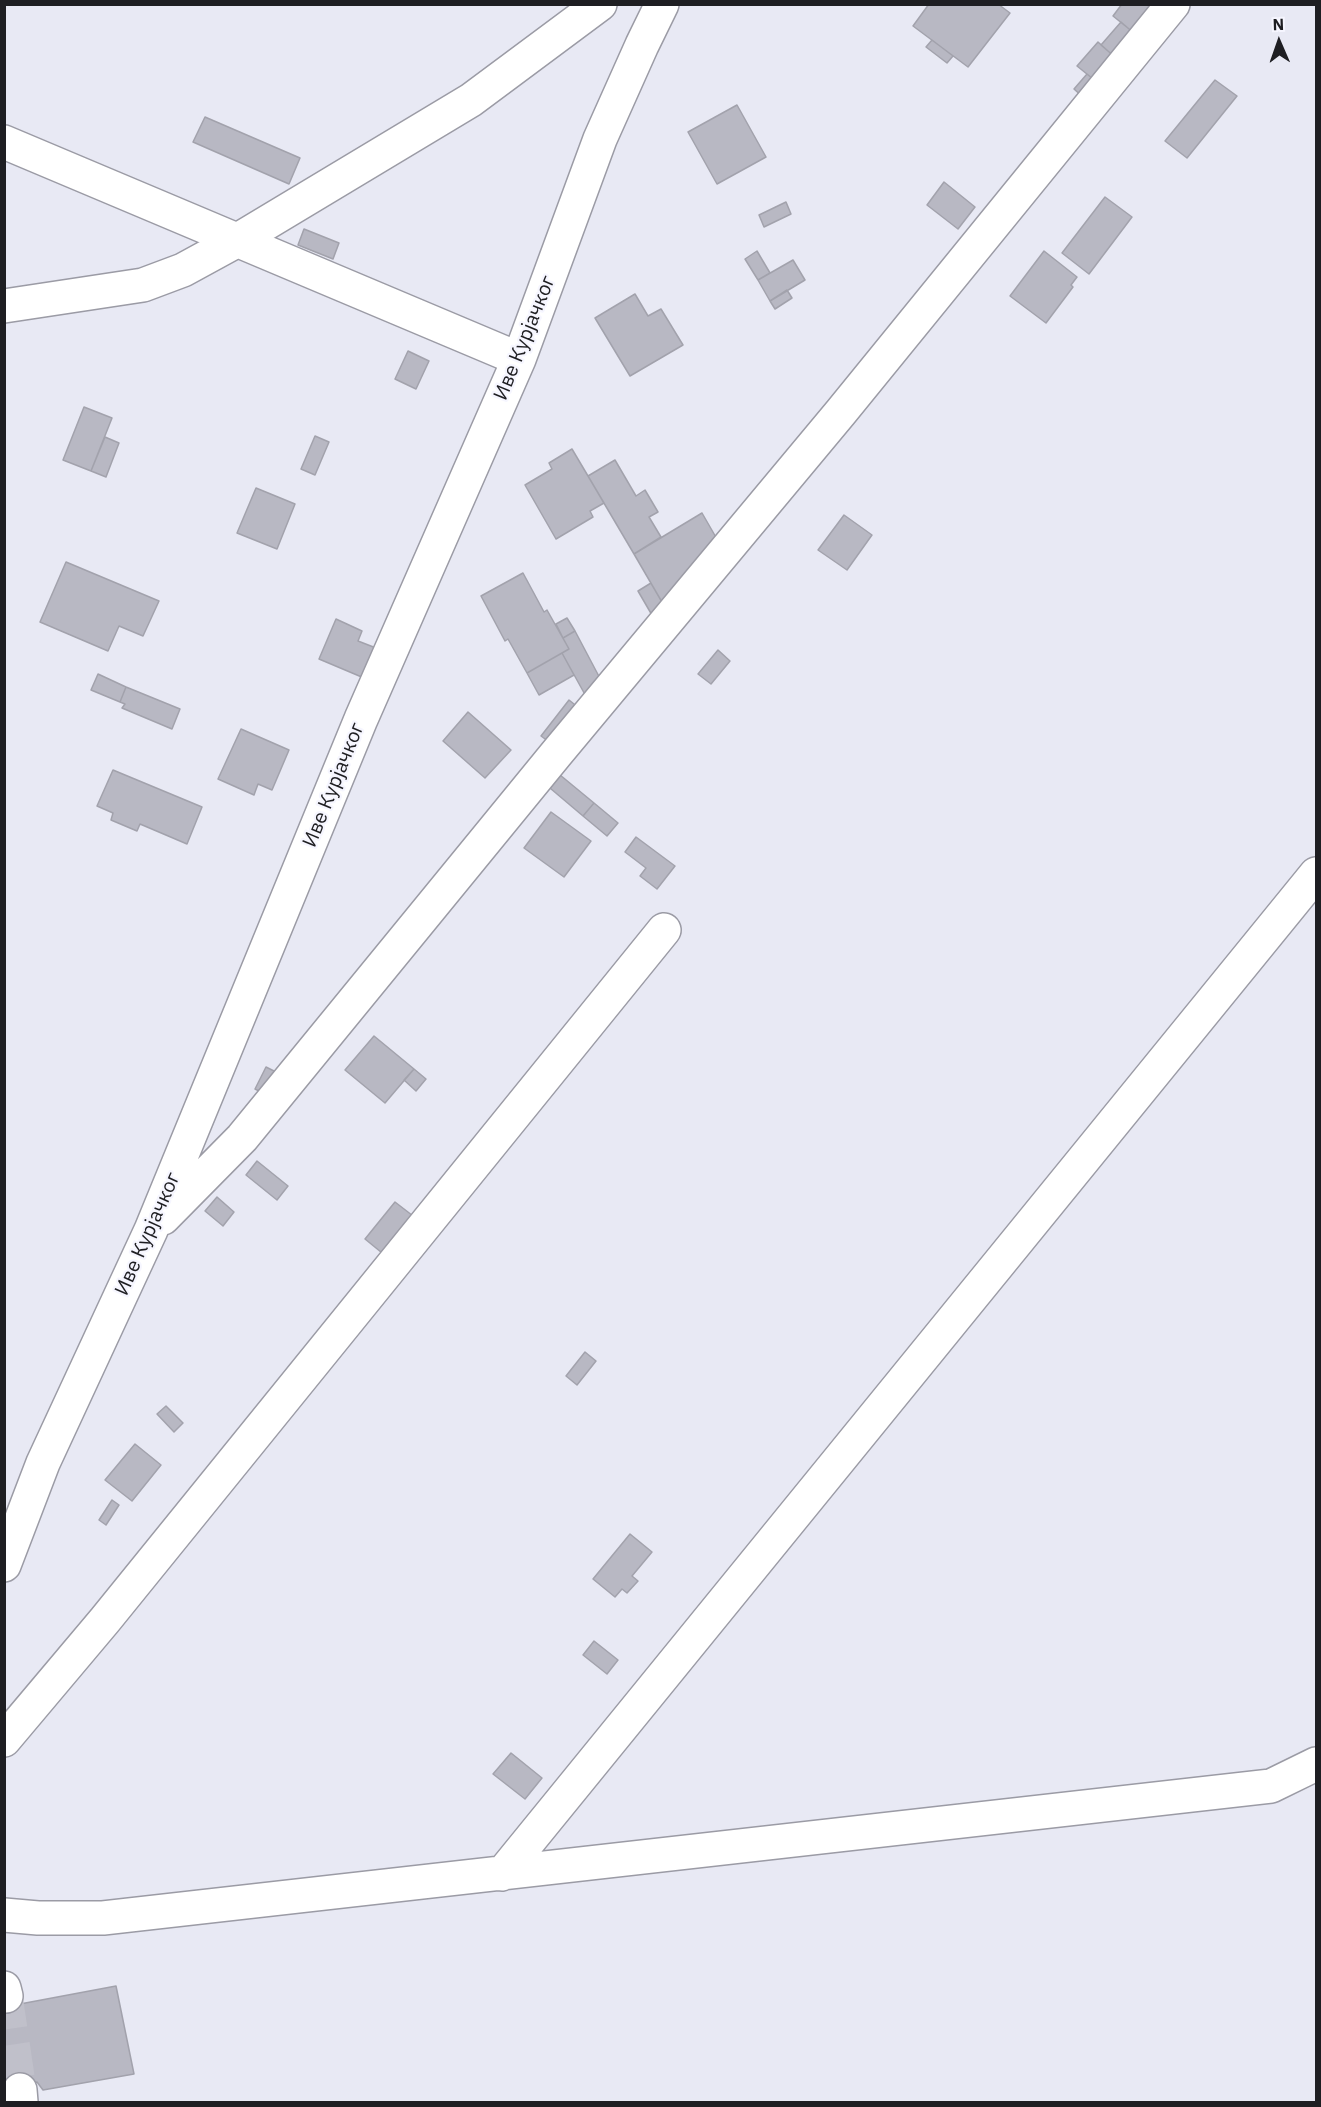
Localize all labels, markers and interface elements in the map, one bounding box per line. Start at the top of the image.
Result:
north arrow [1249,12,1309,72]
text: N [1272,14,1285,34]
street label: Иве Курјачког [489,272,561,404]
street label: Иве Курјачког [298,719,370,851]
street label: Иве Курјачког [110,1169,186,1299]

